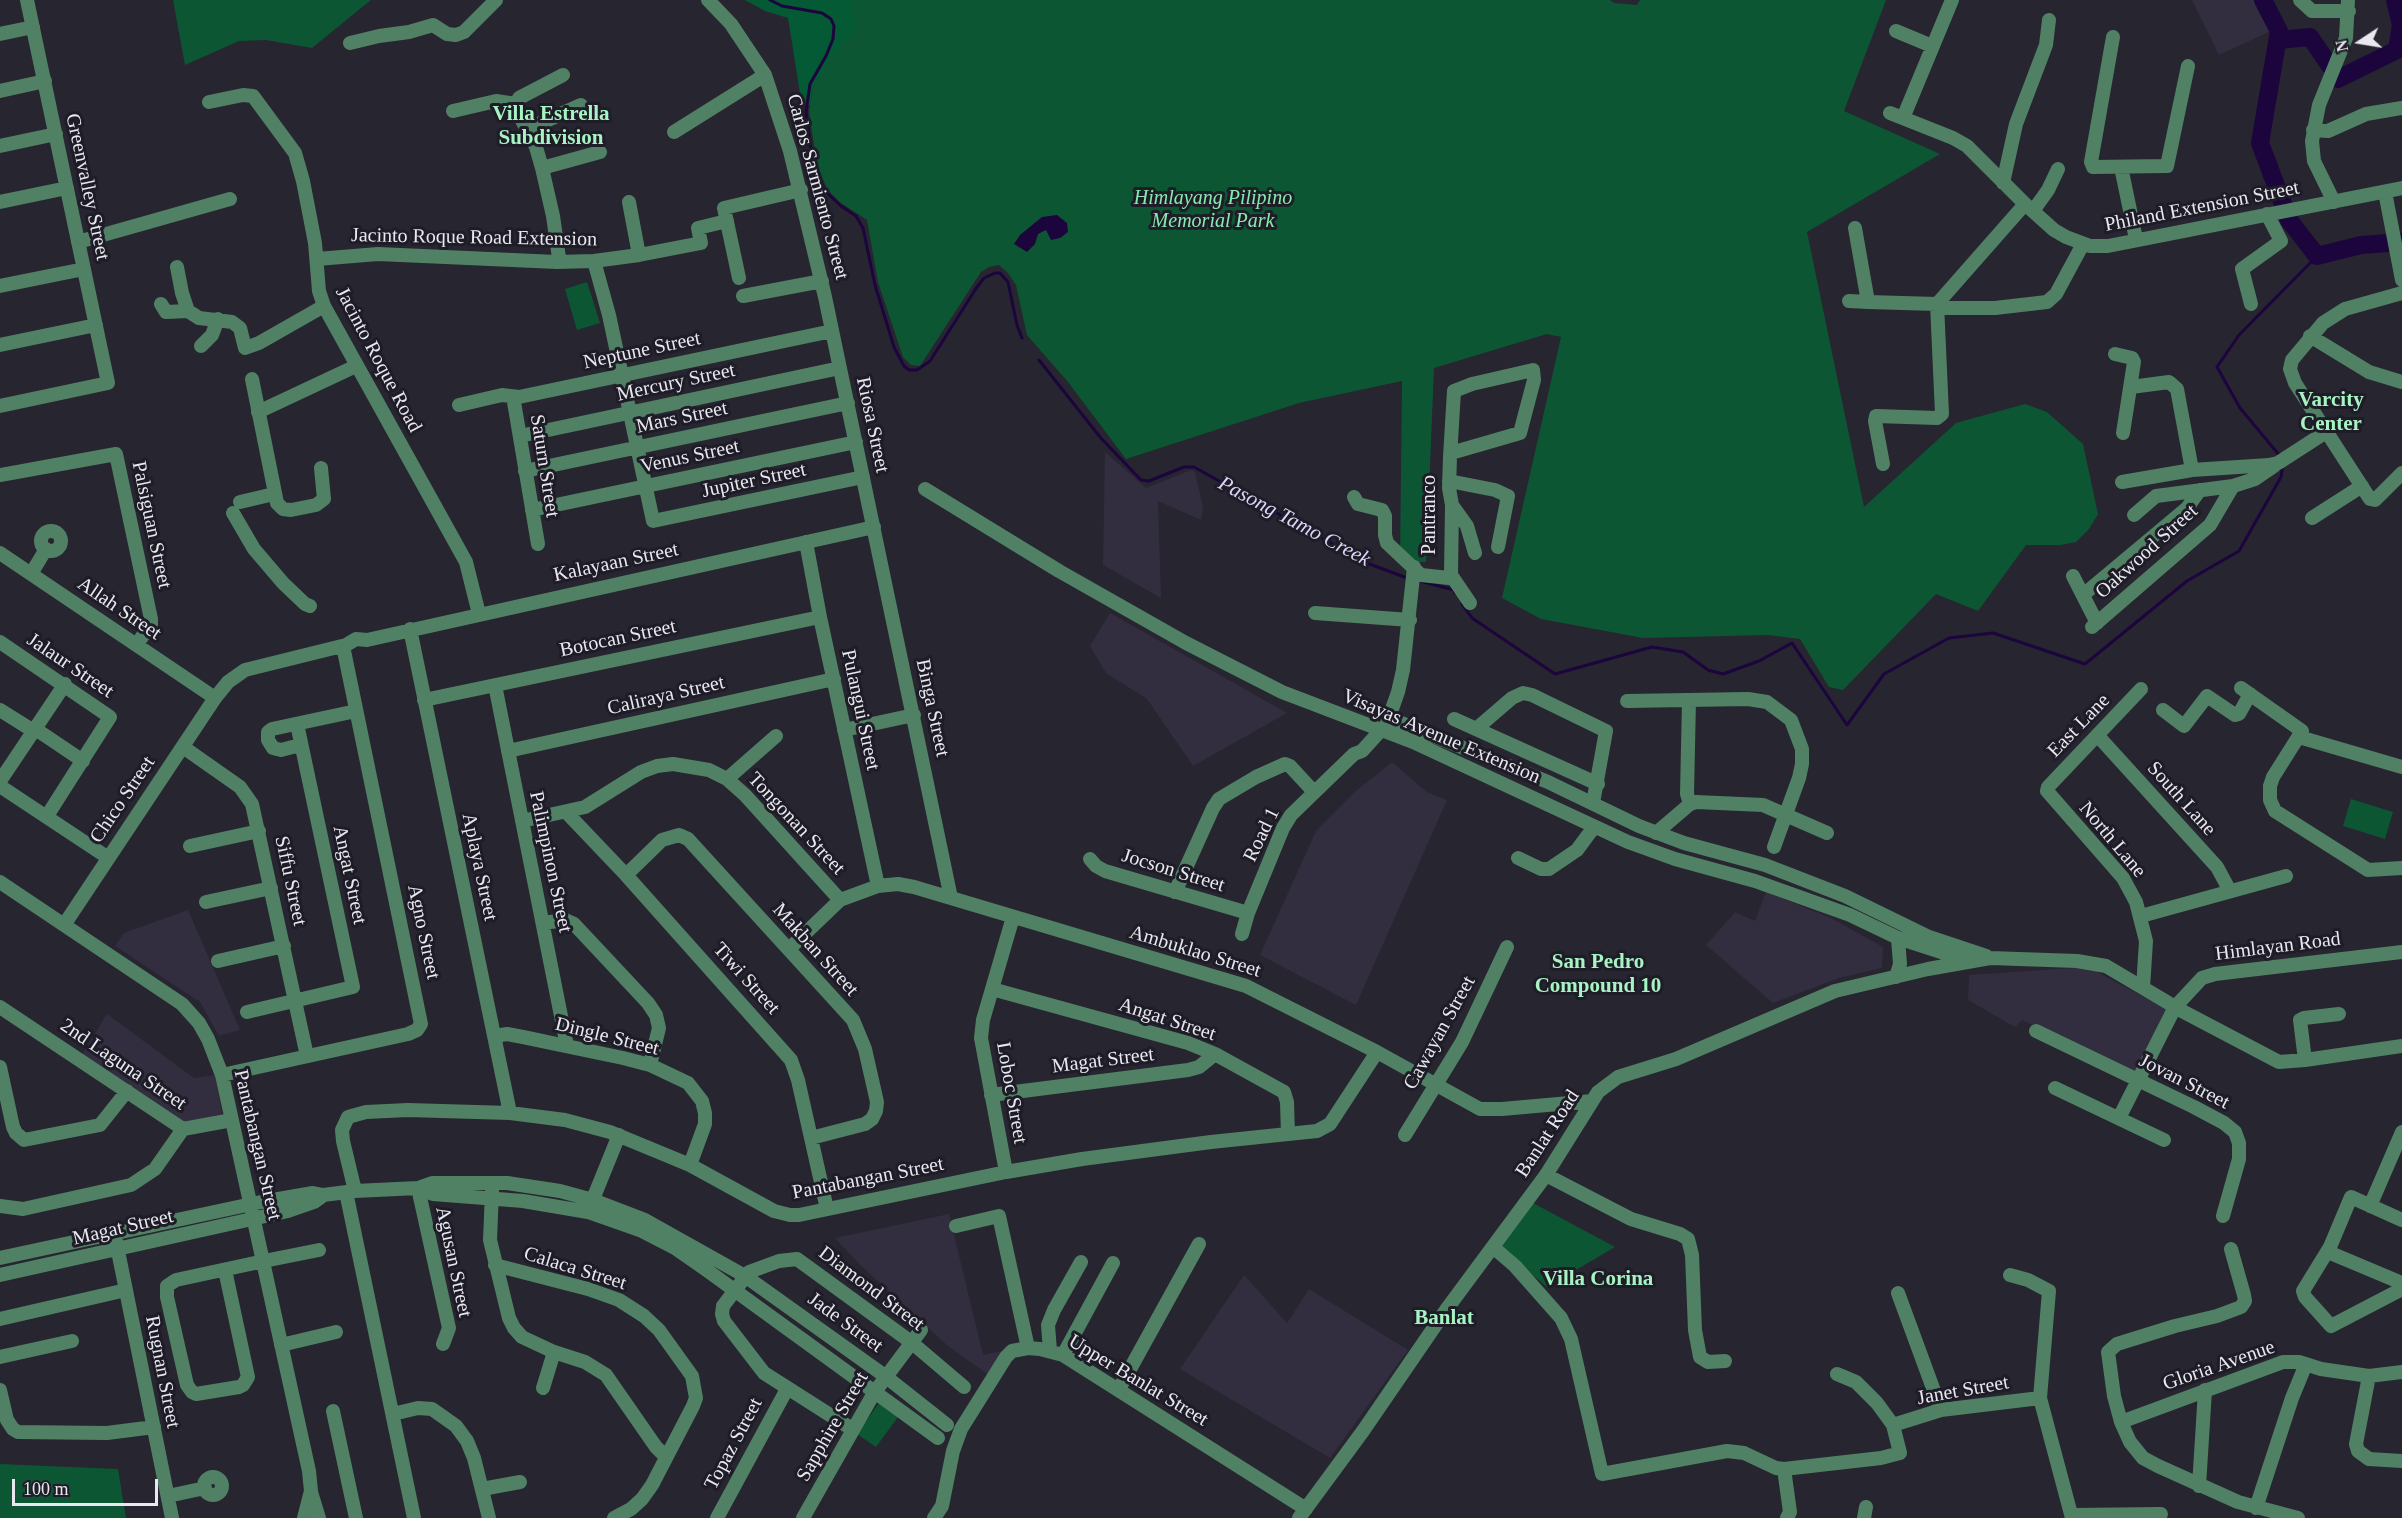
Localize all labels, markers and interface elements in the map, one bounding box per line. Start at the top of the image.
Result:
north arrow [2330,12,2390,72]
text: N [2332,38,2351,53]
street label: Carlos Sarmiento Street [781,92,853,282]
district label: Villa Estrella Subdivision [492,102,610,152]
street label: Greenvalley Street [60,111,114,263]
street label: Philand Extension Street [2103,176,2301,238]
park label: Himlayang Pilipino Memorial Park [1134,187,1292,234]
street label: Jacinto Roque Road Extension [351,224,597,252]
street label: Jacinto Roque Road [330,283,426,437]
street label: Neptune Street [581,327,703,375]
street label: Mercury Street [615,359,737,407]
street label: Riosa Street [850,375,894,475]
district label: Varcity Center [2298,388,2364,438]
street label: Mars Street [634,397,730,439]
street label: Saturn Street [524,413,564,519]
street label: Venus Street [638,435,742,479]
street label: Jupiter Street [700,458,808,504]
street label: Palsiguan Street [126,459,176,591]
water label: Pasong Tamo Creek [1214,471,1374,573]
street label: Pantranco [1418,475,1442,555]
street label: Oakwood Street [2091,500,2203,604]
street label: Kalayaan Street [551,538,681,588]
street label: Allah Street [72,572,166,646]
street label: Botocan Street [558,615,678,663]
street label: Jalaur Street [22,628,118,704]
street label: Pulangui Street [836,647,884,773]
street label: Binga Street [910,657,954,759]
street label: Caliraya Street [605,671,727,721]
street label: Visayas Avenue Extension [1338,684,1544,790]
street label: East Lane [2043,689,2115,763]
street label: Chico Street [85,752,161,848]
street label: South Lane [2141,757,2221,841]
street label: Tongonan Street [742,768,850,880]
street label: Palimpinon Street [523,789,577,935]
street label: North Lane [2073,797,2151,883]
street label: Road 1 [1239,804,1285,866]
street label: Aplaya Street [456,811,502,923]
street label: Angat Street [327,823,371,927]
street label: Siffu Street [269,834,311,928]
street label: Jocson Street [1119,844,1227,898]
street label: Agno Street [401,883,445,981]
street label: Makban Street [767,898,863,1002]
street label: Ambuklao Street [1126,921,1264,983]
street label: Himlayan Road [2214,927,2342,967]
street label: Tiwi Street [707,938,785,1020]
district label: San Pedro Compound 10 [1535,950,1661,1000]
street label: Cawayan Street [1399,972,1481,1094]
street label: Angat Street [1115,993,1219,1047]
street label: Dingle Street [553,1013,661,1061]
street label: 2nd Laguna Street [56,1014,190,1116]
street label: Loboc Street [990,1040,1032,1146]
street label: Magat Street [1051,1043,1155,1079]
street label: Jovan Street [2135,1049,2233,1115]
street label: Pantabangan Street [228,1067,286,1223]
street label: Banlat Road [1511,1086,1585,1182]
street label: Pantabangan Street [790,1153,946,1205]
street label: Agusan Street [430,1204,476,1320]
street label: Magat Street [70,1205,176,1251]
street label: Diamond Street [813,1241,929,1337]
street label: Calaca Street [521,1242,629,1296]
district label: Villa Corina [1543,1267,1653,1293]
street label: Jade Street [803,1288,887,1358]
district label: Banlat [1414,1306,1474,1332]
street label: Rugnan Street [139,1314,185,1430]
street label: Upper Banlat Street [1064,1330,1212,1432]
street label: Gloria Avenue [2160,1336,2278,1396]
street label: Sapphire Street [792,1368,874,1486]
street label: Janet Street [1915,1371,2011,1411]
street label: Topaz Street [700,1394,768,1494]
scale bar [15,1467,160,1505]
text: 100 m [23,1479,69,1499]

